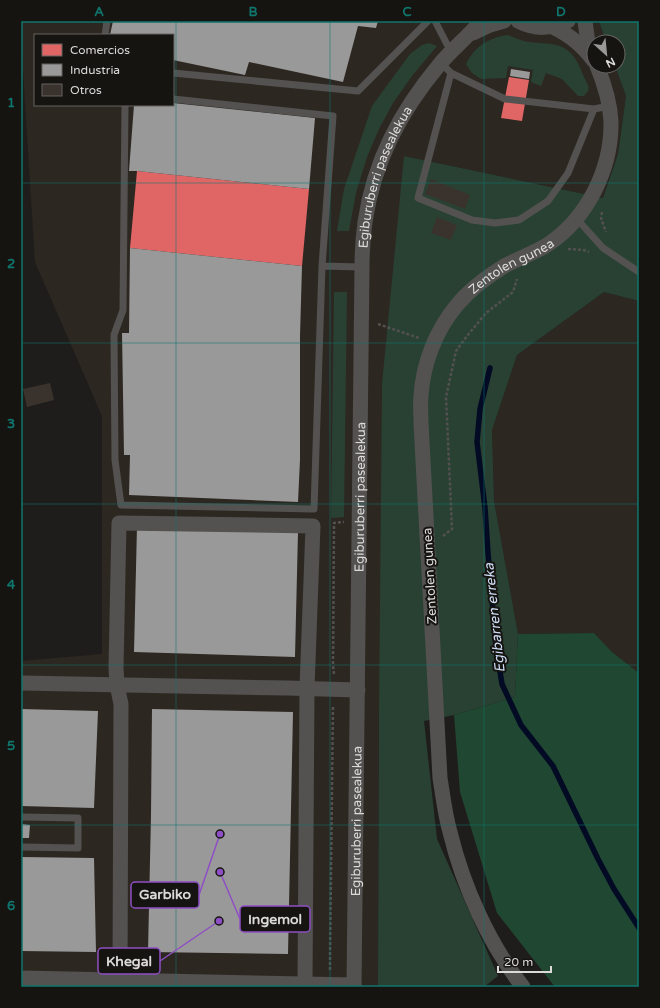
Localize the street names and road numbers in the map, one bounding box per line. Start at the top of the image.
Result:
street label: Egiburuberri pasealekua [356,103,416,249]
street label: Zentolen gunea [465,235,558,298]
street label: Egiburuberri pasealekua [352,422,369,572]
street label: Zentolen gunea [419,527,441,625]
street label: Egiburuberri pasealekua [348,746,366,896]

